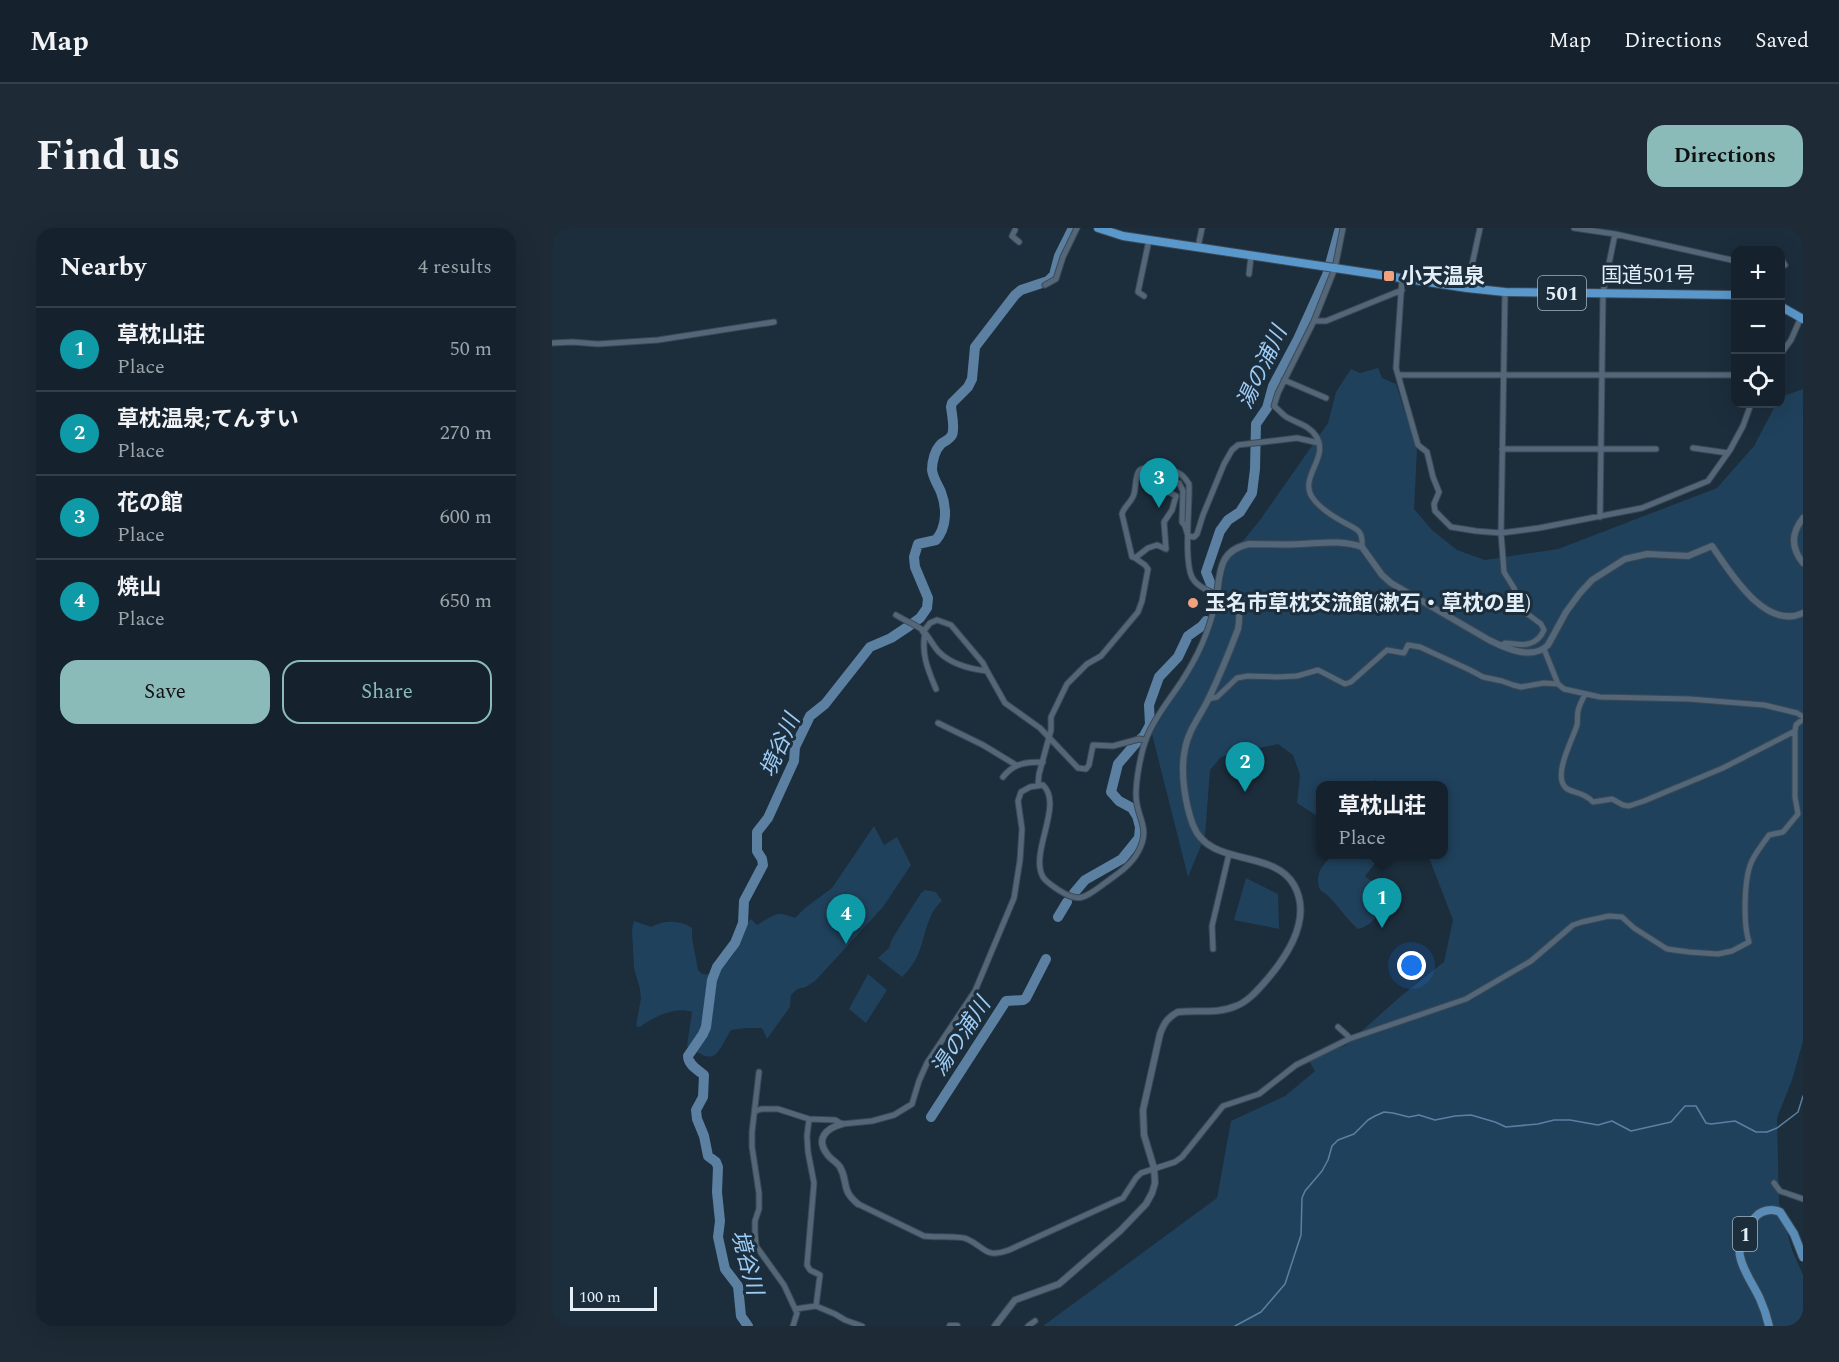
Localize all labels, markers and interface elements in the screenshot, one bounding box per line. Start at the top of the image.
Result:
text: Map [30,20,89,63]
text: Map [1549,25,1591,57]
text: Directions [1624,25,1722,57]
text: Saved [1755,25,1809,57]
text: Find us [36,125,180,188]
button: Directions [1647,125,1803,187]
map controls [1731,246,1785,408]
button: + [1731,246,1785,300]
text: Nearby [60,247,146,287]
text: 4 results [418,252,492,282]
street label: 国道501号 [1601,260,1695,292]
place label: 小天温泉 [1401,261,1485,293]
marker: 小天温泉 [1382,269,1396,283]
road number: 501 [1538,276,1586,310]
button: − [1731,300,1785,354]
text: 草枕山荘 [117,319,205,352]
water label: 湯の浦川 [1229,319,1297,414]
text: 1 [74,334,85,364]
text: 50 m [450,334,492,364]
text: Place [117,352,165,382]
button: locate [1731,354,1785,408]
text: 草枕温泉;てんすい [117,403,298,436]
text: 2 [74,418,85,448]
text: 270 m [440,418,492,448]
text: Place [117,436,165,466]
pin: 3 [1140,458,1178,508]
text: 花の館 [117,487,183,520]
text: 3 [74,502,85,532]
text: 600 m [440,502,492,532]
text: Place [117,520,165,550]
text: 焼山 [117,571,161,604]
text: 4 [74,586,85,616]
text: 650 m [440,586,492,616]
place label: 玉名市草枕交流館(漱石・草枕の里) [1205,588,1531,620]
marker: 玉名市草枕交流館(漱石・草枕の里) [1186,596,1200,610]
text: Place [117,604,165,634]
button: Save [60,660,270,724]
button: Share [282,660,492,724]
water label: 境谷川 [752,707,810,782]
pin: 2 [1226,742,1264,792]
popup [1316,781,1448,859]
text: 草枕山荘 [1338,790,1426,823]
text: Place [1338,823,1386,853]
pin: 1 [1362,878,1402,928]
pin: 4 [826,894,866,944]
your location [1397,951,1426,980]
water label: 湯の浦川 [923,989,1000,1083]
road number: 1 [1733,1217,1757,1251]
water label: 境谷川 [722,1226,772,1300]
scale bar [570,1284,657,1312]
text: 100 m [579,1285,621,1309]

